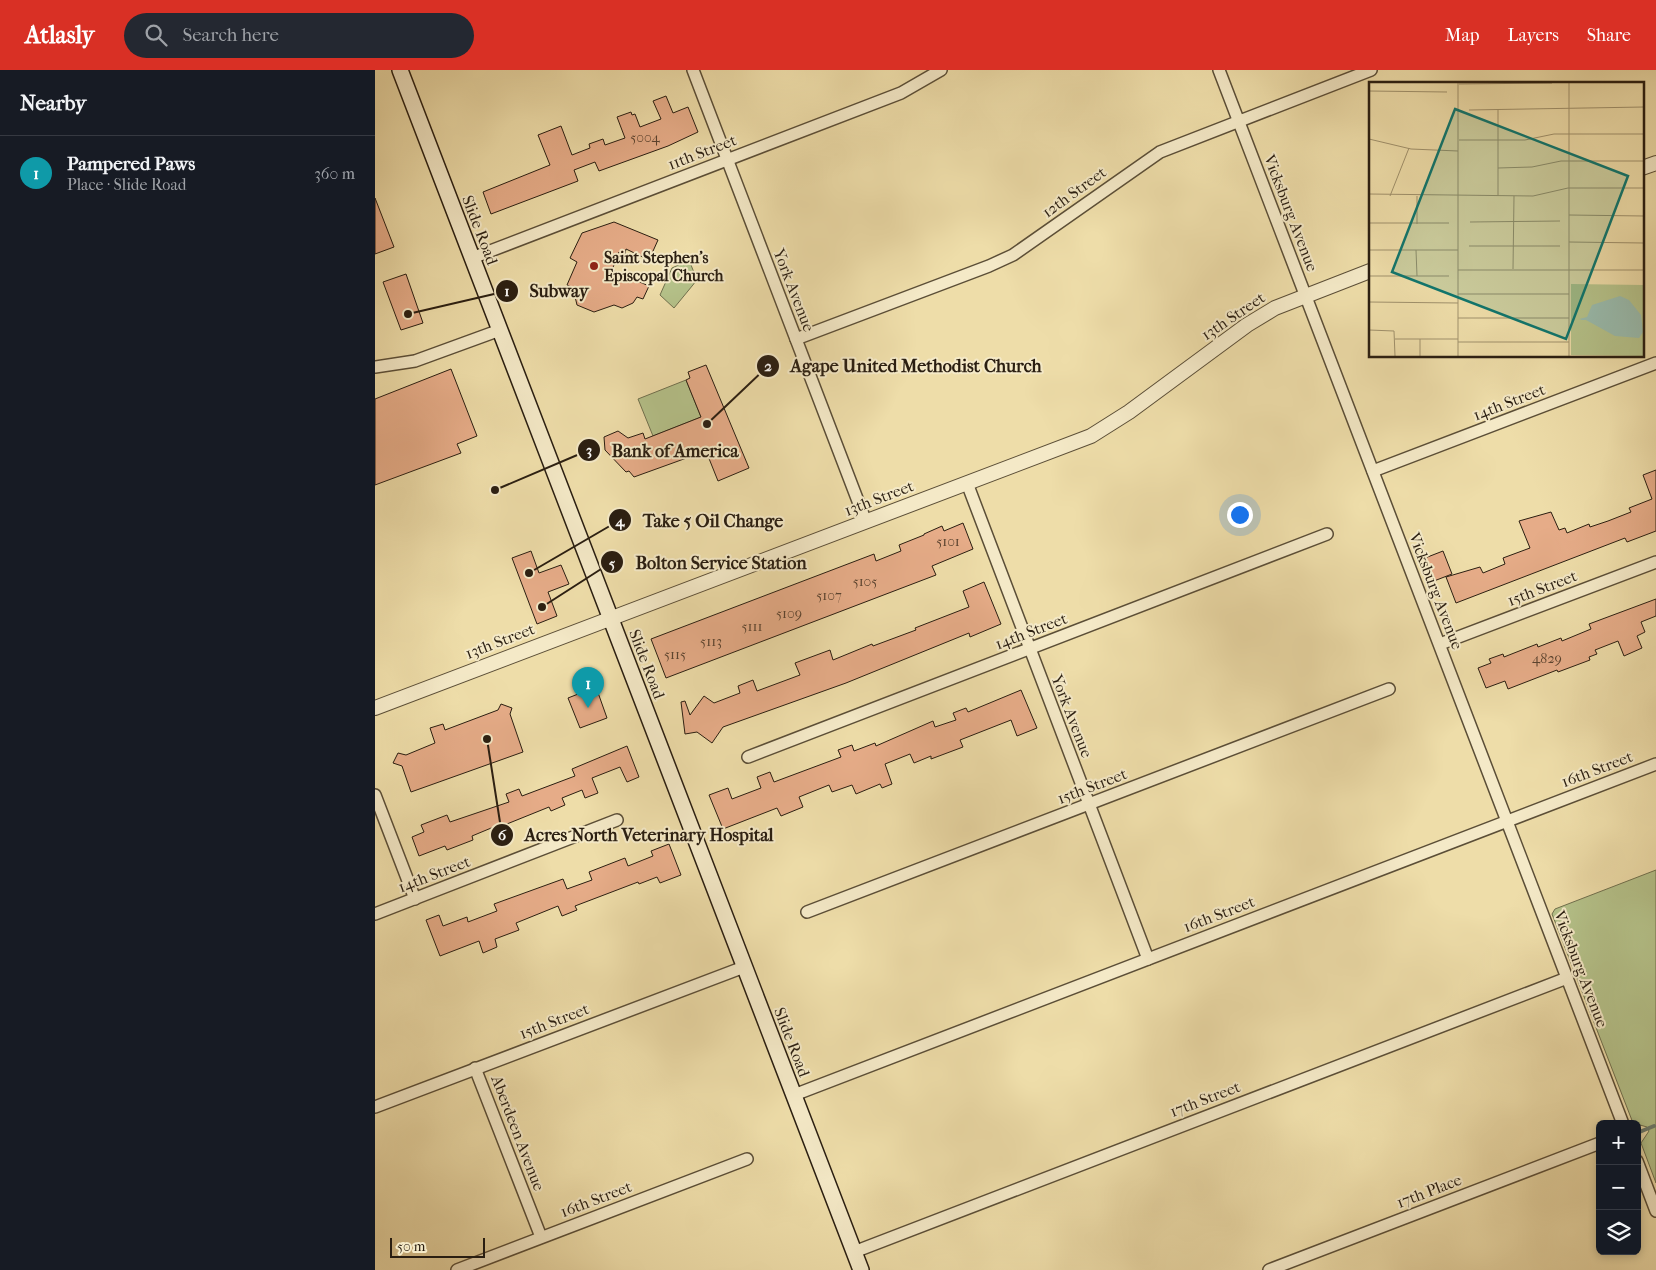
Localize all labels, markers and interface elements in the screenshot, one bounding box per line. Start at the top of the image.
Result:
search box [124,13,474,58]
text: Atlasly [25,21,94,49]
icon: search [142,21,170,49]
text: Search here [182,24,279,46]
text: Map [1445,25,1479,46]
text: Layers [1507,25,1559,46]
text: Share [1587,25,1631,46]
inset map [1369,82,1643,358]
text: Nearby [20,91,86,115]
house number: 5004 [630,129,661,146]
street label: 11th Street [665,130,739,174]
street label: Vicksburg Avenue [1260,151,1322,274]
text: Pampered Paws [67,153,195,175]
street label: 12th Street [1038,162,1110,222]
text: 1 [33,164,39,183]
text: 360 m [314,164,355,183]
text: Place · Slide Road [67,175,187,194]
street label: Slide Road [458,193,502,268]
street label: York Avenue [769,245,819,334]
place label: Saint Stephen's Episcopal Church [604,248,724,286]
marker: Saint Stephen's Episcopal Church [588,260,600,272]
callout: Subway [494,274,598,307]
text: Subway [529,281,590,302]
text: 1 [504,282,510,300]
street label: 13th Street [1198,288,1269,344]
callout: Agape United Methodist Church [755,349,1051,382]
text: Agape United Methodist Church [789,356,1043,377]
text: 2 [764,357,772,375]
street label: 14th Street [1470,379,1548,424]
callout: Bank of America [576,434,748,467]
text: 3 [586,441,592,459]
text: Bank of America [612,441,739,462]
street label: 13th Street [842,476,917,520]
your location [1227,502,1253,528]
callout: Take 5 Oil Change [608,504,793,537]
text: Take 5 Oil Change [642,511,783,532]
text: 4 [615,512,626,530]
street label: Vicksburg Avenue [1405,529,1467,652]
house number: 5101 [936,533,960,550]
callout: Bolton Service Station [600,546,816,579]
text: Bolton Service Station [635,553,807,574]
text: 5 [609,554,616,572]
street label: 15th Street [1505,566,1580,610]
house number: 5105 [853,573,877,590]
house number: 5107 [816,587,842,604]
house number: 5109 [776,605,802,622]
street label: 14th Street [992,608,1070,653]
house number: 5111 [741,618,763,635]
street label: 13th Street [463,619,538,663]
street label: Slide Road [625,627,669,702]
house number: 5113 [700,633,722,650]
house number: 5115 [664,646,686,663]
house number: 4829 [1532,650,1562,667]
pin: 1 [572,667,604,708]
street label: York Avenue [1047,671,1097,760]
street label: 16th Street [1559,747,1636,791]
street label: 15th Street [1055,764,1130,808]
callout: Acres North Veterinary Hospital [489,818,784,851]
text: Acres North Veterinary Hospital [523,825,775,846]
text: 6 [498,826,507,844]
street label: 14th Street [395,851,473,896]
street label: 16th Street [1181,892,1258,936]
street label: Vicksburg Avenue [1550,907,1612,1030]
street label: 15th Street [517,999,592,1043]
street label: Slide Road [770,1005,814,1080]
street label: Aberdeen Avenue [487,1072,549,1194]
street label: 17th Street [1167,1077,1243,1121]
map controls [1596,1120,1641,1255]
button: + [1596,1120,1641,1165]
button: − [1596,1165,1641,1210]
street label: 17th Place [1394,1170,1464,1212]
street label: 16th Street [558,1177,635,1221]
button: layers [1596,1210,1641,1255]
scale bar [390,1235,485,1258]
text: 50 m [397,1238,425,1255]

